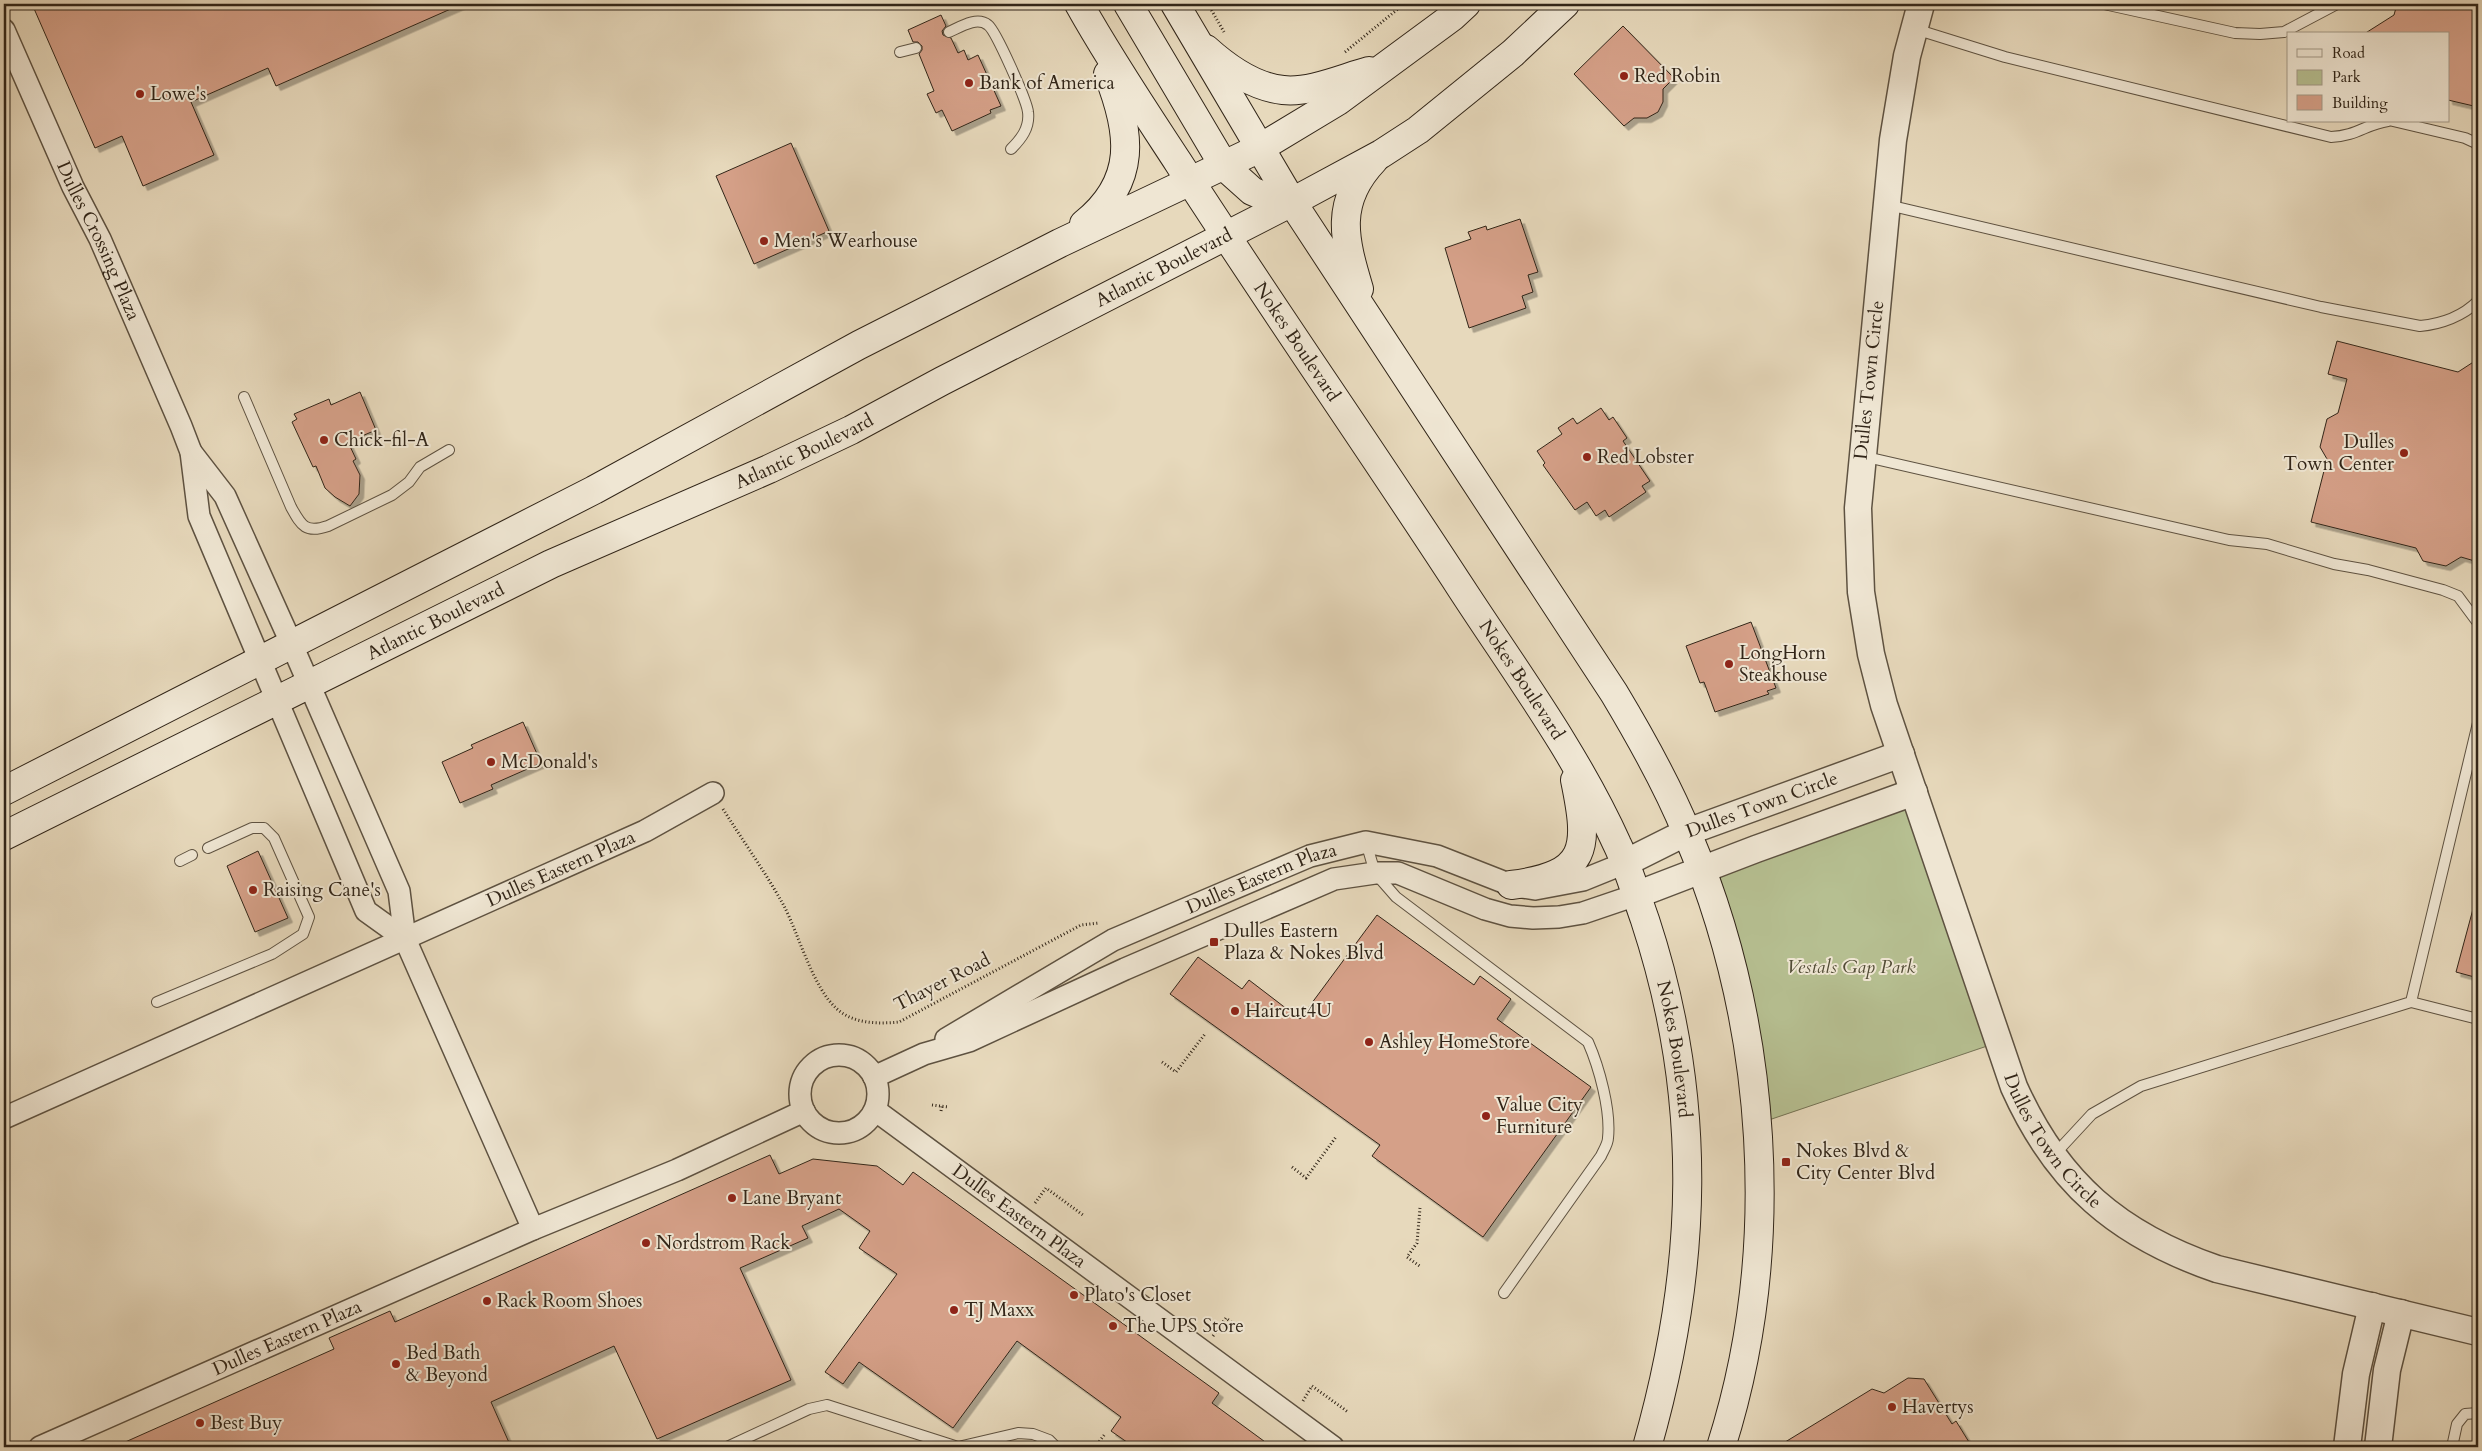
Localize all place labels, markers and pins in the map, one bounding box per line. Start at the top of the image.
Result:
place label: Red Robin [1634,63,1721,89]
place label: Bank of America [979,70,1115,96]
marker: Red Robin [1618,70,1630,82]
marker: Bank of America [963,77,975,89]
place label: Lowe's [150,81,206,107]
marker: Lowe's [134,88,146,100]
place label: Men's Wearhouse [774,228,918,254]
marker: Men's Wearhouse [758,235,770,247]
place label: Chick-fil-A [334,427,430,453]
place label: Dulles Town Center [2283,429,2394,477]
marker: Chick-fil-A [318,434,330,446]
place label: Red Lobster [1597,444,1694,470]
marker: Dulles Town Center [2398,447,2410,459]
marker: Red Lobster [1581,451,1593,463]
place label: LongHorn Steakhouse [1739,640,1828,688]
marker: LongHorn Steakhouse [1723,658,1735,670]
place label: McDonald's [501,749,598,775]
marker: McDonald's [485,756,497,768]
place label: Raising Cane's [263,877,381,903]
marker: Raising Cane's [247,884,259,896]
place label: Dulles Eastern Plaza & Nokes Blvd [1224,918,1384,966]
marker: Dulles Eastern Plaza & Nokes Blvd [1208,936,1220,948]
place label: Haircut4U [1245,998,1332,1024]
marker: Haircut4U [1229,1005,1241,1017]
place label: Ashley HomeStore [1379,1029,1530,1055]
marker: Ashley HomeStore [1363,1036,1375,1048]
place label: Value City Furniture [1496,1092,1583,1140]
marker: Value City Furniture [1480,1110,1492,1122]
place label: Nokes Blvd & City Center Blvd [1796,1138,1935,1186]
marker: Nokes Blvd & City Center Blvd [1780,1156,1792,1168]
place label: Lane Bryant [742,1185,841,1211]
marker: Lane Bryant [726,1192,738,1204]
place label: Nordstrom Rack [656,1230,791,1256]
marker: Nordstrom Rack [640,1237,652,1249]
place label: Plato's Closet [1084,1282,1191,1308]
place label: Rack Room Shoes [497,1288,642,1314]
marker: Plato's Closet [1068,1289,1080,1301]
marker: Rack Room Shoes [481,1295,493,1307]
place label: TJ Maxx [964,1297,1035,1323]
marker: TJ Maxx [948,1304,960,1316]
place label: The UPS Store [1123,1313,1244,1339]
marker: The UPS Store [1107,1320,1119,1332]
place label: Bed Bath & Beyond [406,1340,488,1388]
marker: Bed Bath & Beyond [390,1358,402,1370]
place label: Havertys [1902,1394,1974,1420]
marker: Havertys [1886,1401,1898,1413]
place label: Best Buy [210,1410,282,1436]
marker: Best Buy [194,1417,206,1429]

